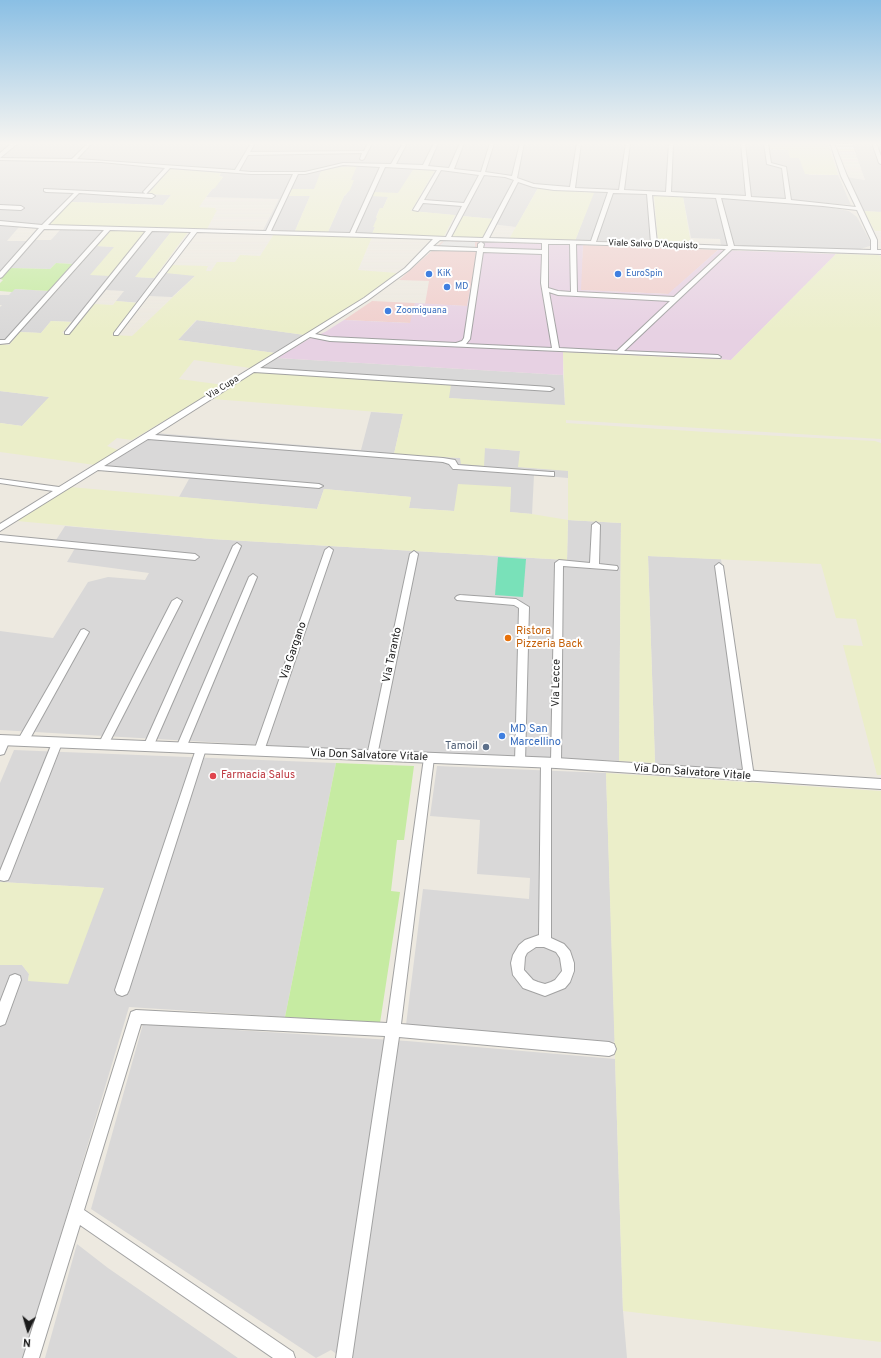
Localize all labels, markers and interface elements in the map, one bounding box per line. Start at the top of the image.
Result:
street label: Viale Salvo D'Acquisto [608,238,698,252]
marker: KiK [424,269,434,279]
place label: KiK [437,269,451,279]
marker: EuroSpin [613,269,623,279]
place label: EuroSpin [626,269,662,279]
marker: MD [442,282,452,292]
place label: MD [455,282,468,292]
marker: Zoomiguana [383,306,393,316]
place label: Zoomiguana [396,306,447,316]
street label: Via Cupa [205,374,241,402]
street label: Via Gargano [278,620,310,682]
place label: Ristora Pizzeria Back [516,625,583,651]
street label: Via Taranto [381,626,405,684]
marker: Ristora Pizzeria Back [503,633,513,643]
street label: Via Lecce [550,659,564,707]
place label: MD San Marcellino [510,723,561,749]
marker: MD San Marcellino [497,731,507,741]
place label: Tamoil [445,740,478,754]
marker: Tamoil [481,742,491,752]
street label: Via Don Salvatore Vitale [310,747,428,765]
street label: Via Don Salvatore Vitale [633,762,751,784]
place label: Farmacia Salus [221,769,295,783]
marker: Farmacia Salus [208,771,218,781]
north arrow [8,1310,48,1350]
text: N [22,1335,32,1349]

